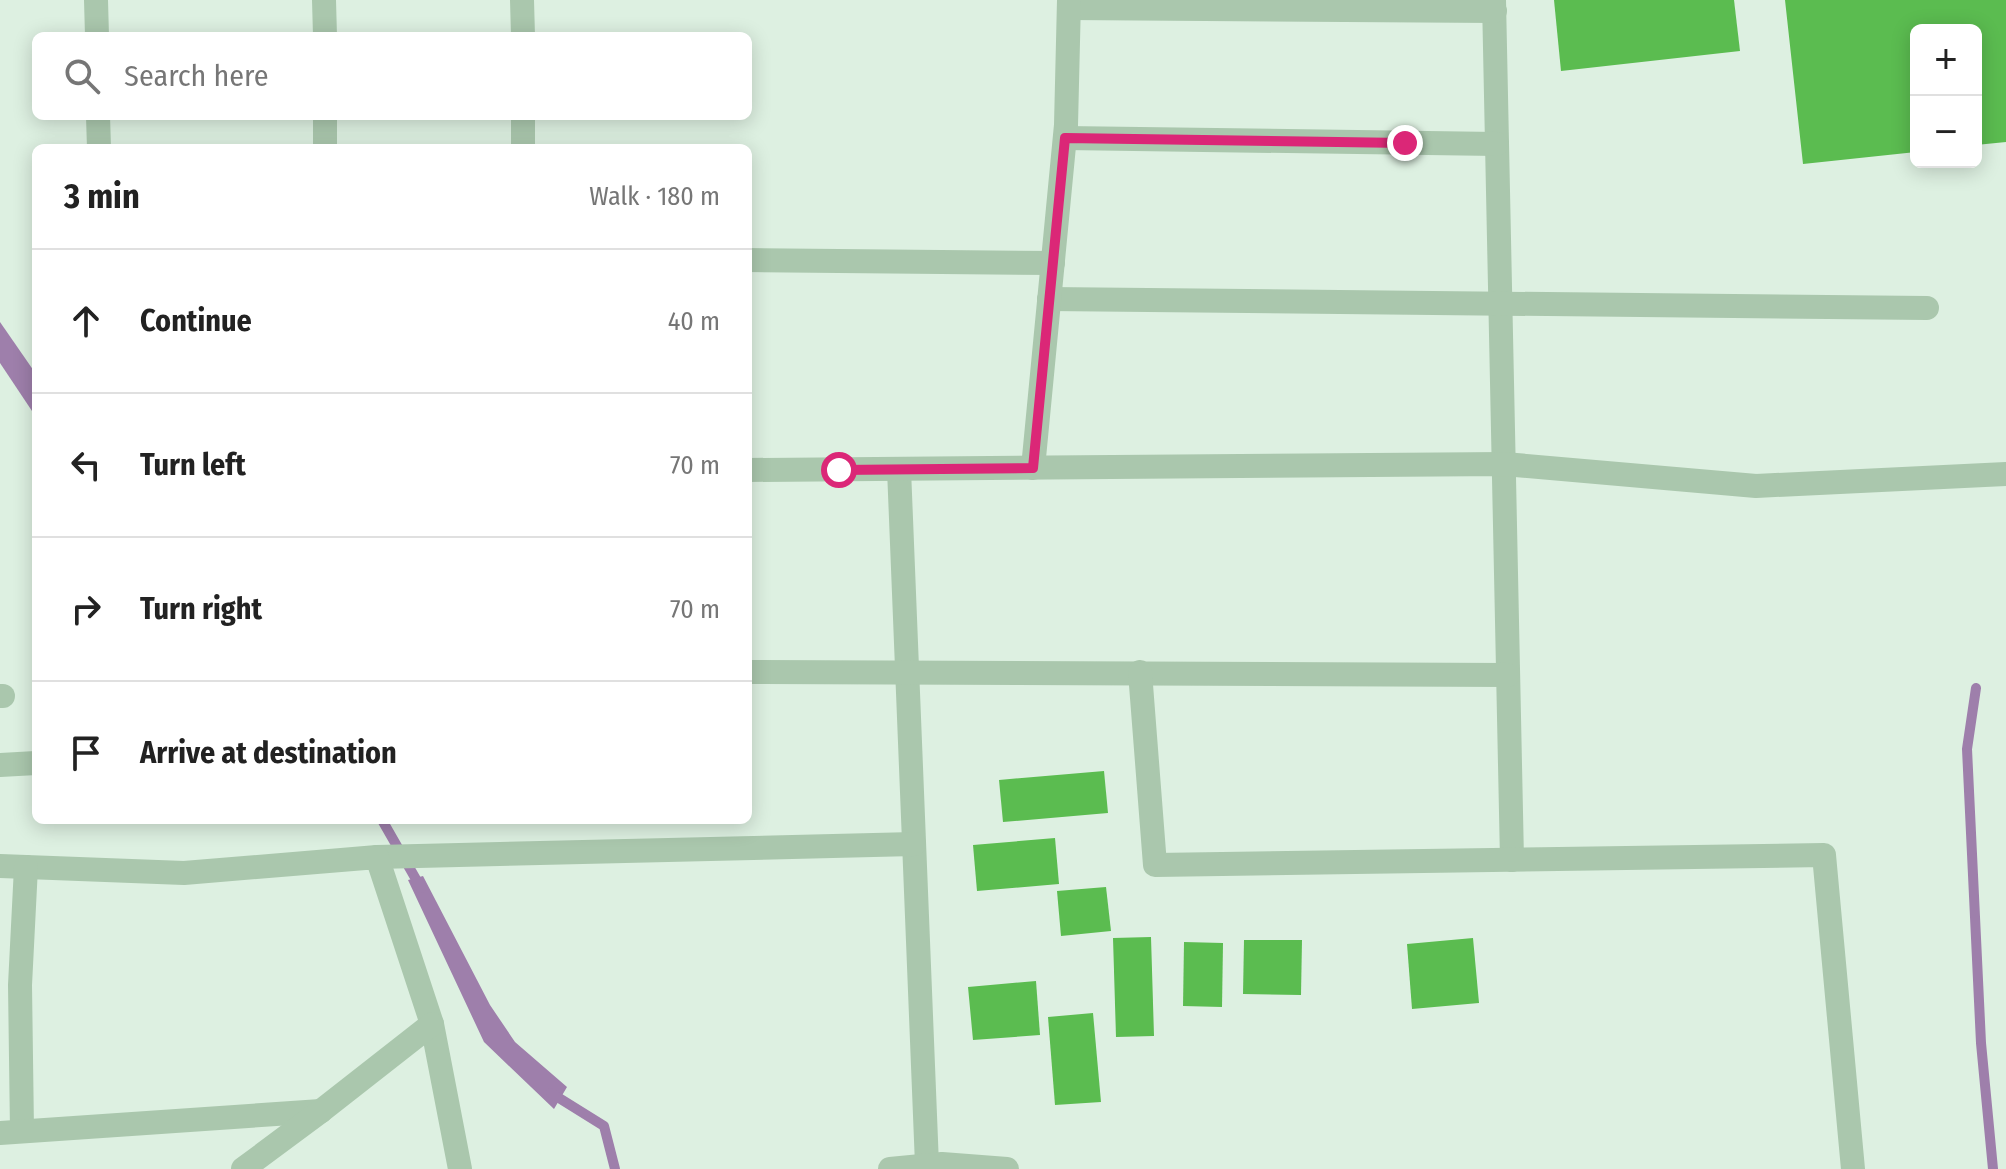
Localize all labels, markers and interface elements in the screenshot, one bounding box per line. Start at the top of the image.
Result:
map controls [1910,24,1982,168]
button: + [1910,24,1982,96]
search box [32,32,752,120]
icon: search [60,54,104,98]
text: Search here [124,58,269,94]
button: − [1910,96,1982,168]
route end [1387,125,1423,161]
text: 3 min [64,176,140,217]
text: Walk · 180 m [589,181,720,212]
icon: ahead [64,299,108,343]
text: Continue [140,303,252,339]
text: 40 m [668,306,720,337]
icon: left [64,443,108,487]
text: Turn left [140,447,246,483]
text: 70 m [670,450,720,481]
route start [821,452,857,488]
icon: right [64,587,108,631]
text: Turn right [140,591,262,627]
text: 70 m [670,594,720,625]
icon: arrive [64,731,108,775]
text: Arrive at destination [140,735,397,771]

